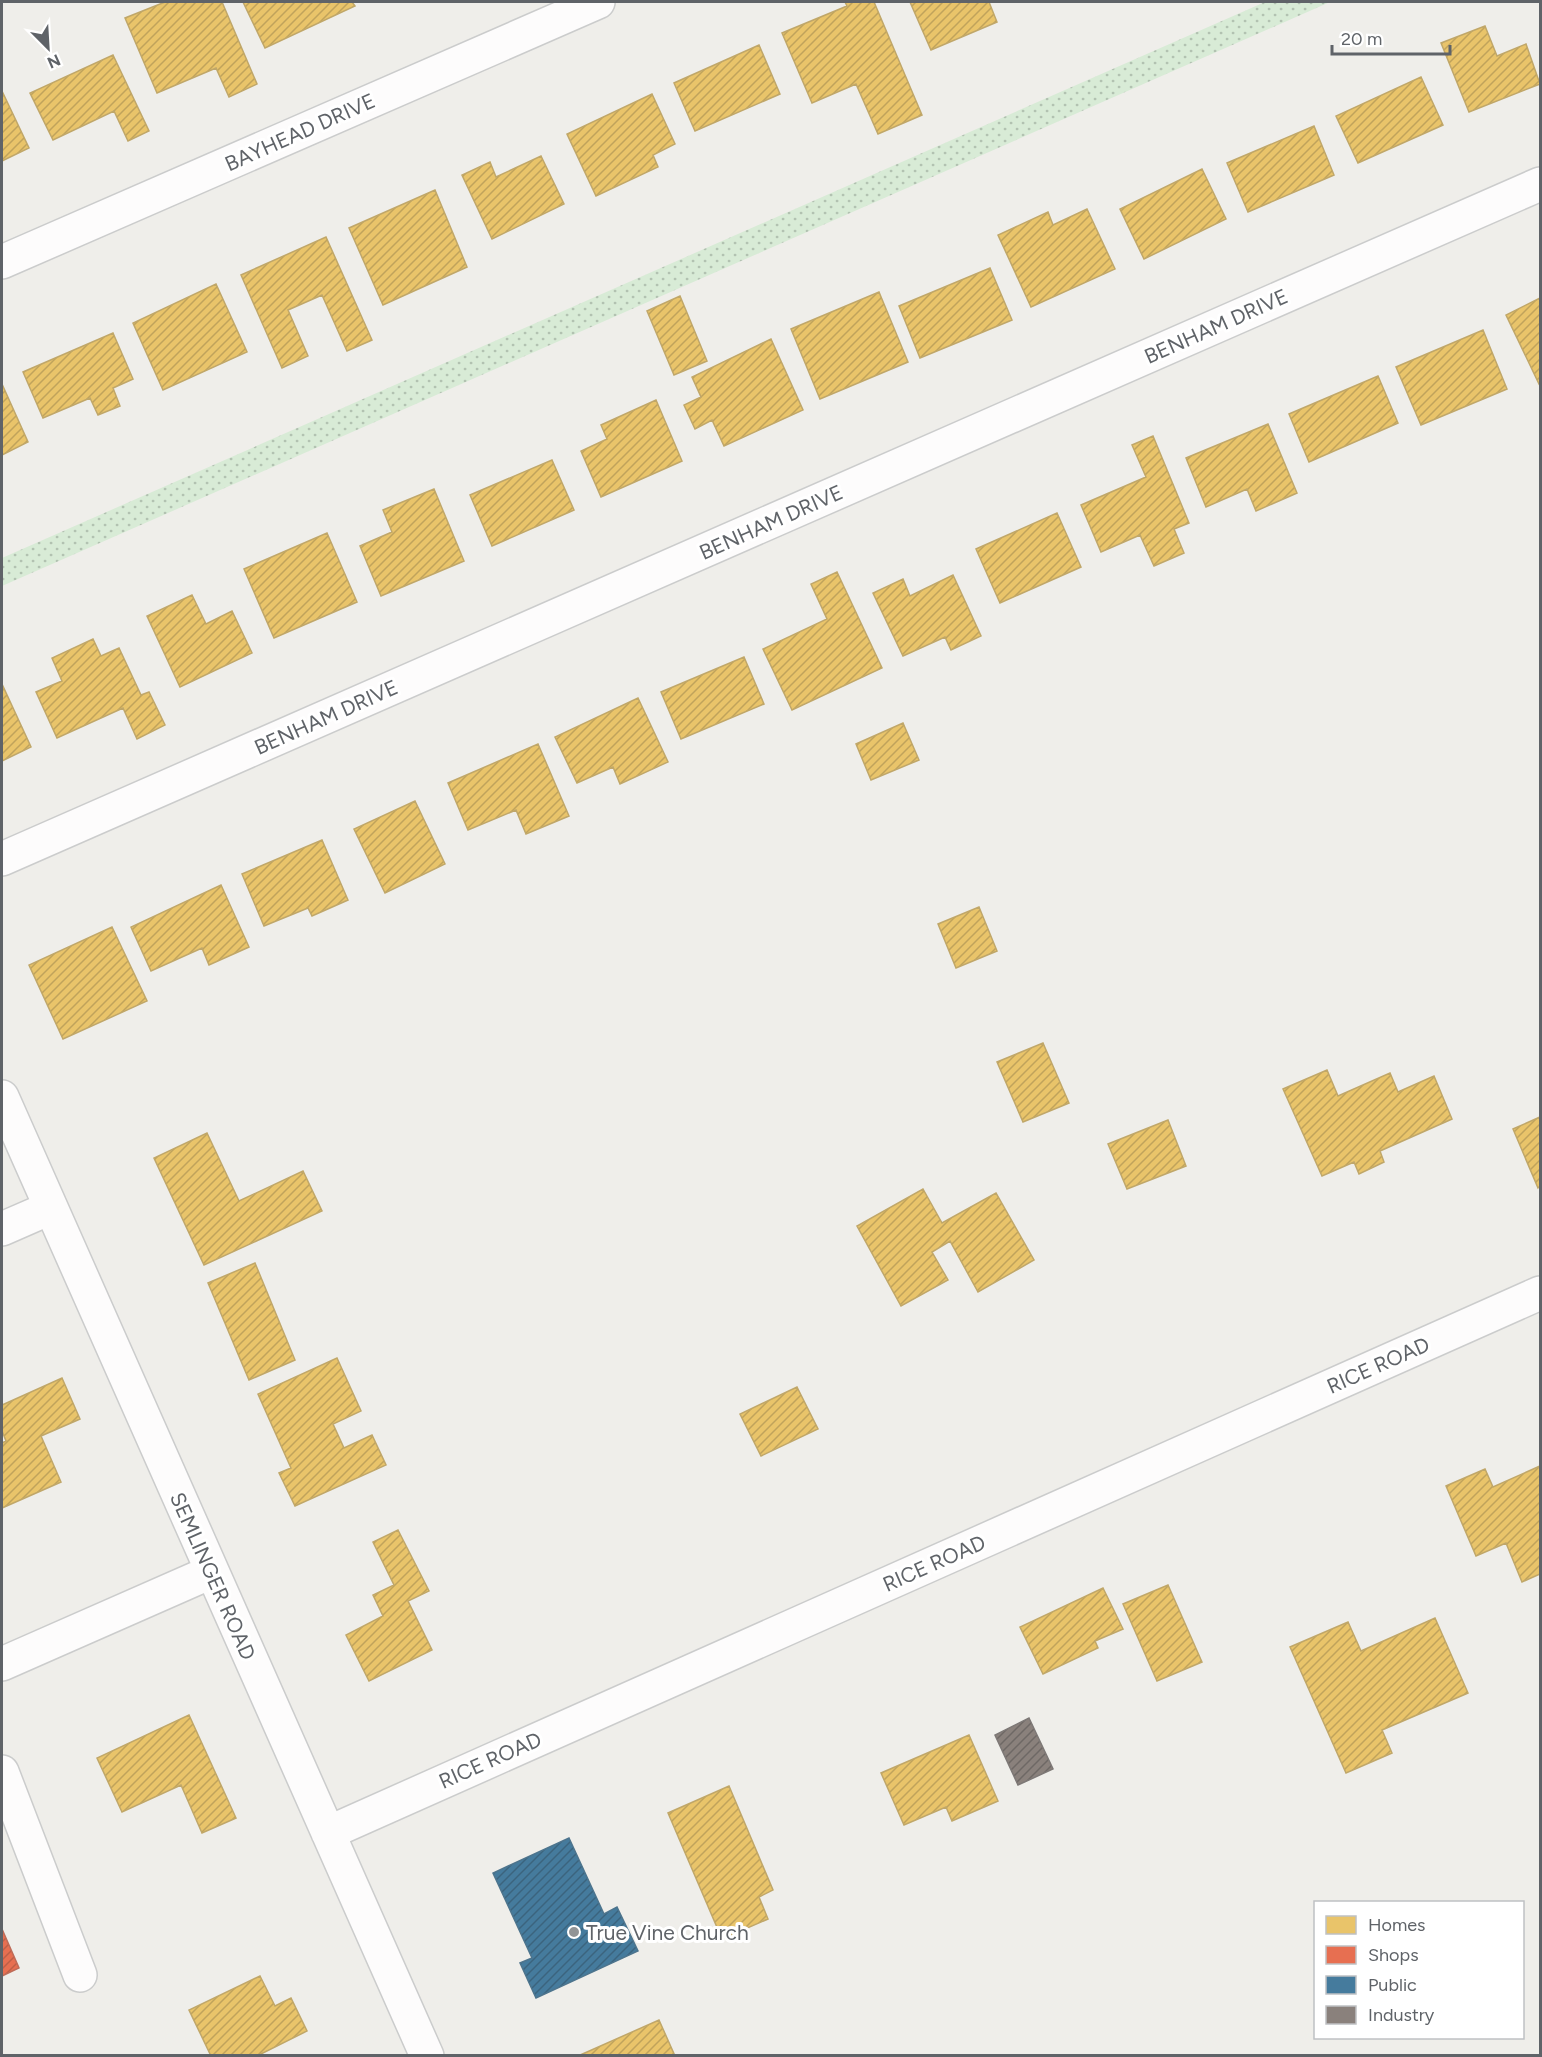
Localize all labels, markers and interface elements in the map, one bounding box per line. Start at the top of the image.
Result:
north arrow [18,18,78,78]
scale bar [1332,18,1450,56]
text: 20 m [1341,28,1382,50]
text: N [44,50,63,72]
street label: BAYHEAD DRIVE [221,88,379,176]
street label: BENHAM DRIVE [1140,283,1292,369]
street label: BENHAM DRIVE [695,479,847,565]
street label: BENHAM DRIVE [250,674,402,760]
street label: RICE ROAD [1323,1331,1433,1399]
street label: SEMLINGER ROAD [165,1488,261,1664]
street label: RICE ROAD [879,1529,989,1597]
street label: RICE ROAD [435,1726,545,1794]
legend [1314,1901,1524,2039]
text: Homes [1368,1914,1426,1936]
place label: True Vine Church [586,1920,749,1945]
marker: True Vine Church [567,1925,581,1939]
text: Shops [1368,1944,1419,1966]
text: Public [1368,1974,1417,1996]
text: Industry [1368,2004,1435,2026]

